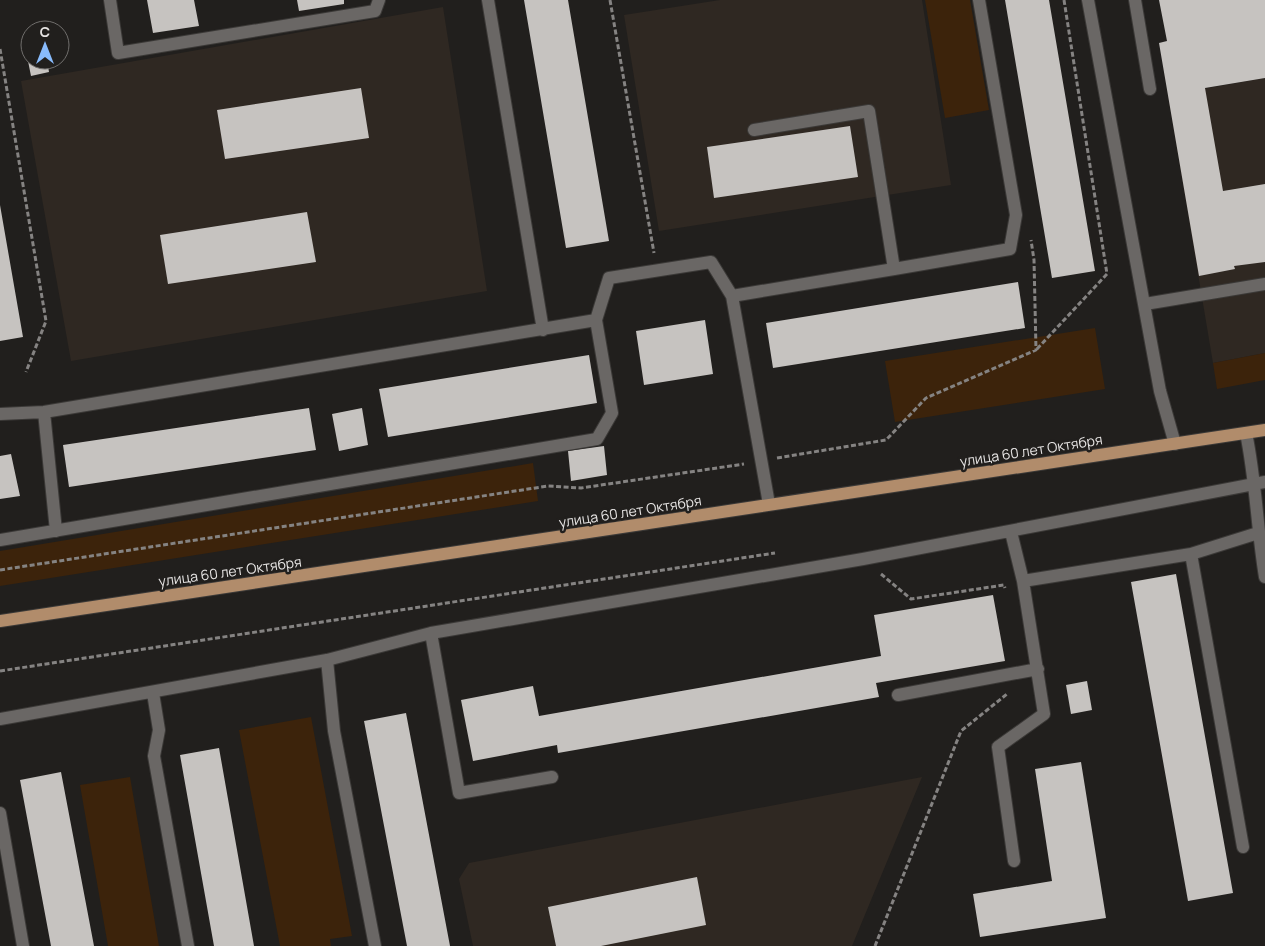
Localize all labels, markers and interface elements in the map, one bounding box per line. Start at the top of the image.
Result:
north arrow [20,20,70,70]
text: С [40,22,50,41]
street label: улица 60 лет Октября [958,429,1104,471]
street label: улица 60 лет Октября [557,490,703,532]
street label: улица 60 лет Октября [157,552,303,590]

